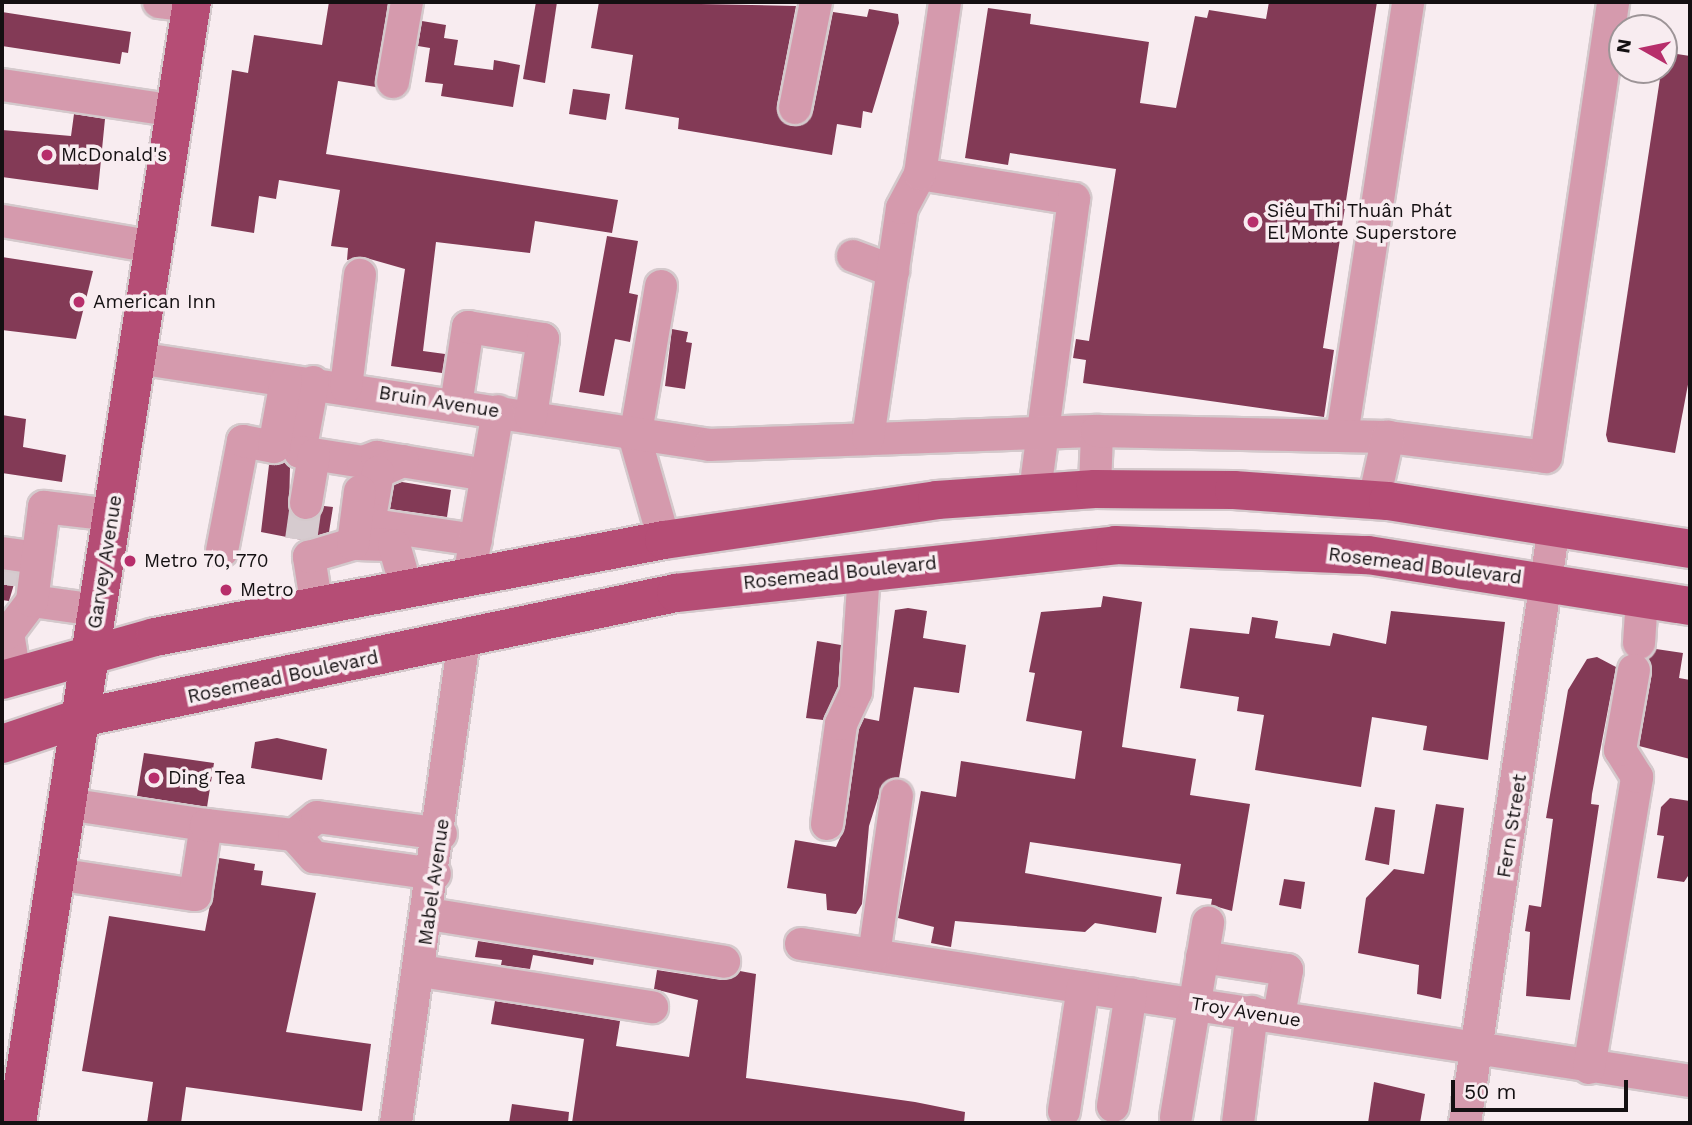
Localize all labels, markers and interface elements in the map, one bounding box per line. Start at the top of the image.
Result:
north arrow [1608,14,1678,84]
text: N [1611,37,1636,55]
place label: McDonald's [61,144,167,166]
marker: McDonald's [39,147,55,163]
place label: Siêu Thi Thuân Phát El Monte Superstore [1267,200,1458,244]
marker: Siêu Thi Thuân Phát El Monte Superstore [1245,214,1261,230]
place label: American Inn [93,291,216,313]
marker: American Inn [71,294,87,310]
street label: Bruin Avenue [377,381,501,423]
street label: Garvey Avenue [83,493,127,631]
street label: Rosemead Boulevard [1327,543,1523,589]
place label: Metro 70, 770 [144,550,270,572]
street label: Rosemead Boulevard [742,551,938,595]
marker: Metro 70, 770 [122,553,138,569]
place label: Metro [240,579,294,601]
marker: Metro [218,582,234,598]
street label: Rosemead Boulevard [185,646,381,708]
place label: Ding Tea [168,767,246,789]
marker: Ding Tea [146,770,162,786]
street label: Fern Street [1493,773,1531,879]
street label: Mabel Avenue [414,816,454,948]
street label: Troy Avenue [1189,992,1303,1032]
scale bar [1454,1066,1631,1110]
text: 50 m [1464,1079,1516,1104]

